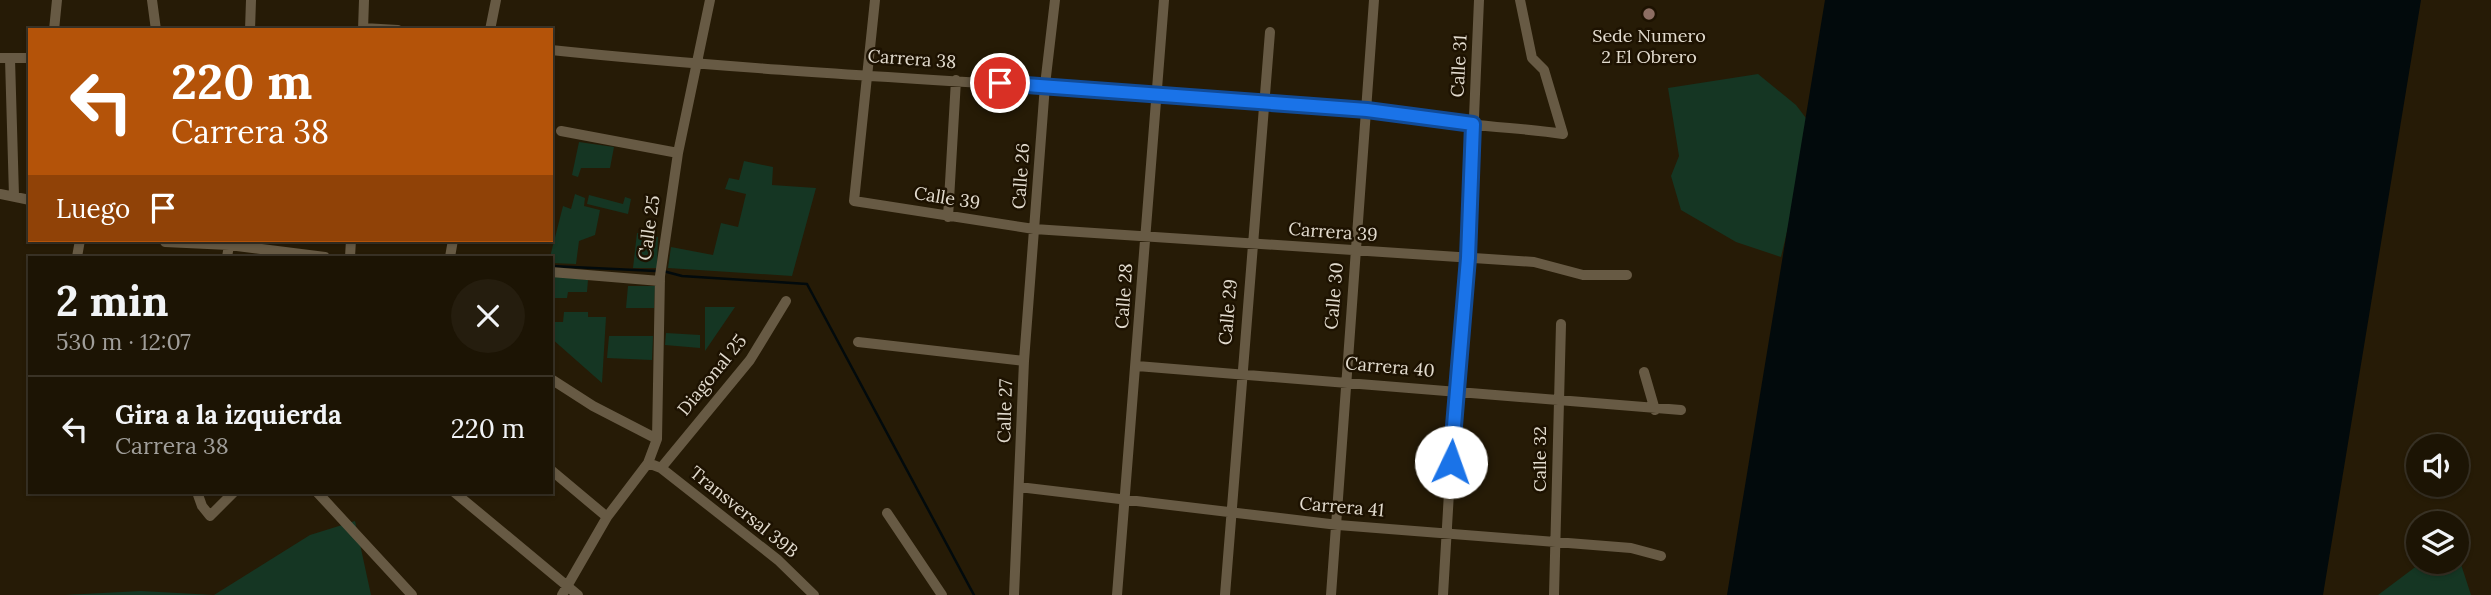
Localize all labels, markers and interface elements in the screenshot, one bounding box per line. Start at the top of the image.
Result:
marker: Sede Numero 2 El Obrero [1641,6,1657,22]
place label: Sede Numero 2 El Obrero [1592,24,1706,68]
street label: Calle 31 [1445,34,1472,98]
street label: Carrera 38 [867,44,957,73]
text: 220 m [171,50,312,112]
pin [970,53,1030,113]
icon: left [56,56,147,147]
icon: arrive [981,64,1019,102]
text: Carrera 38 [171,111,329,152]
street label: Calle 26 [1007,142,1034,210]
street label: Calle 39 [912,181,982,214]
icon: arrive [144,189,182,227]
text: Luego [56,192,130,225]
street label: Calle 25 [633,194,664,262]
street label: Carrera 39 [1288,217,1378,246]
street label: Calle 30 [1319,261,1348,331]
street label: Calle 28 [1110,262,1137,330]
text: 2 min [56,274,169,328]
street label: Calle 29 [1213,278,1242,346]
button: close [451,279,525,353]
text: 530 m · 12:07 [56,327,191,356]
street label: Diagonal 25 [672,330,751,420]
street label: Carrera 40 [1344,351,1436,382]
street label: Calle 27 [992,379,1017,443]
text: Gira a la izquierda [115,398,342,431]
icon: left [56,410,94,448]
text: 220 m [451,412,525,445]
position arrow [1414,425,1488,499]
street label: Calle 32 [1528,426,1551,492]
text: Carrera 38 [115,431,229,460]
map controls [2406,434,2469,574]
button: sound [2406,434,2469,497]
street label: Transversal 39B [685,461,803,562]
street label: Carrera 41 [1299,491,1385,522]
button: layers [2406,511,2469,574]

